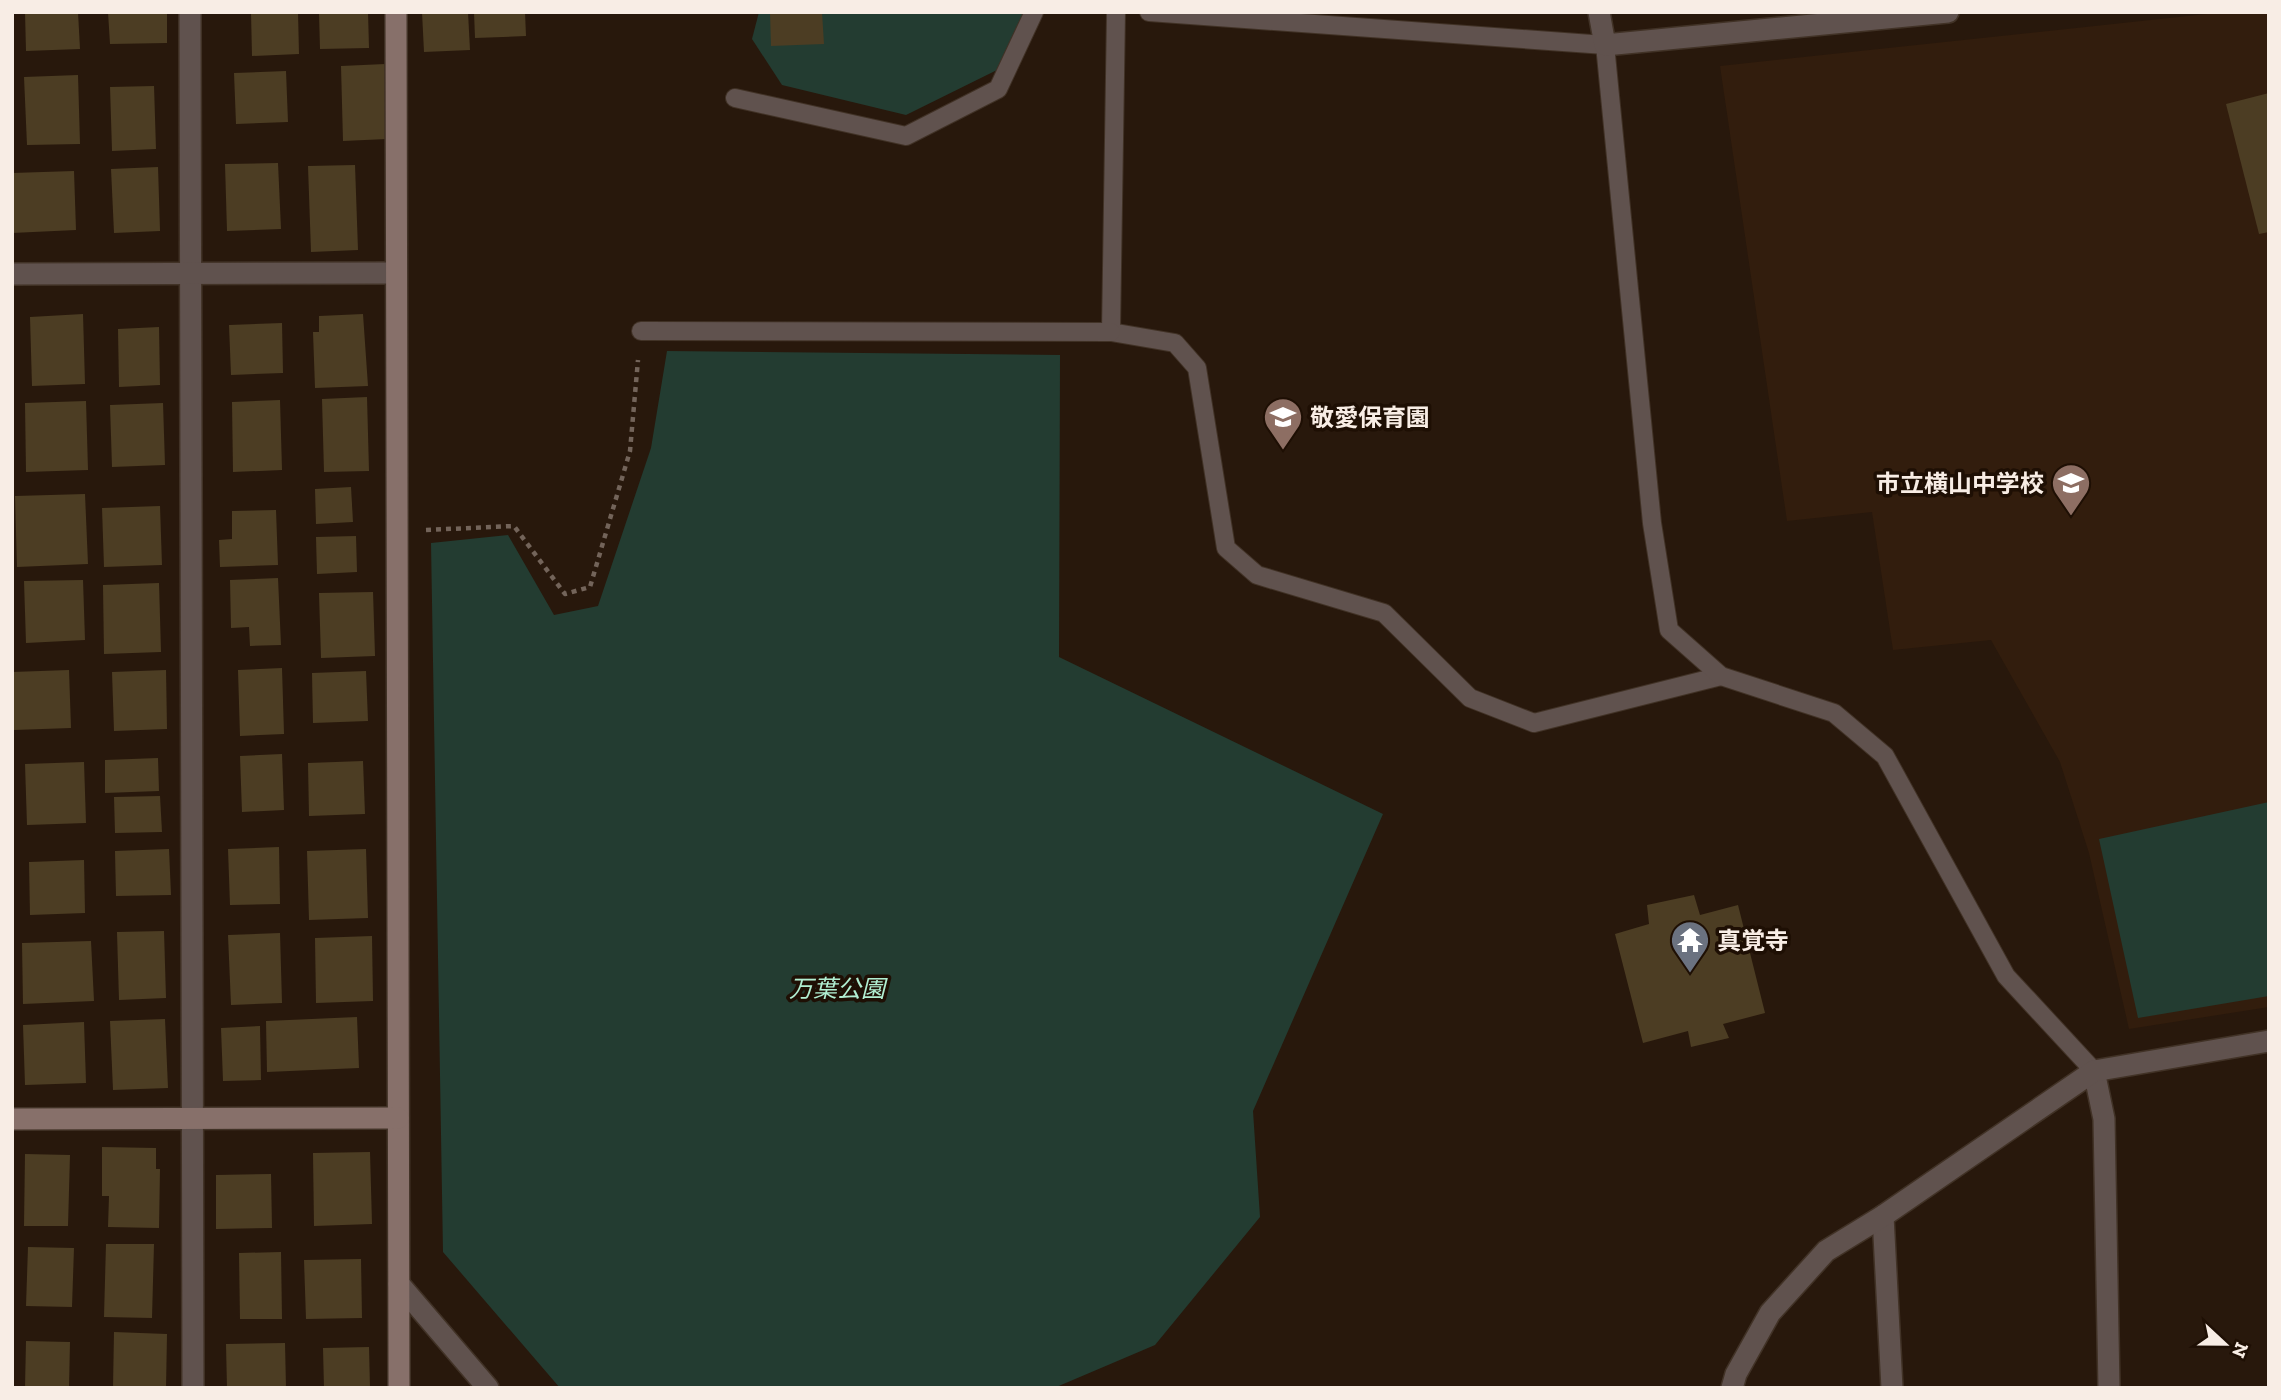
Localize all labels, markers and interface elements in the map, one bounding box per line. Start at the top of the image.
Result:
school or university icon: 敬愛保育園 [1262,396,1304,451]
place label: 敬愛保育園 [1310,403,1430,432]
school or university icon: 市立横山中学校 [2050,462,2092,517]
place label: 市立横山中学校 [1876,469,2044,498]
temple icon: 真覚寺 [1669,919,1711,974]
place label: 真覚寺 [1717,926,1789,955]
park label: 万葉公園 [789,974,888,1003]
north arrow [2190,1309,2260,1379]
text: N [2227,1339,2254,1361]

